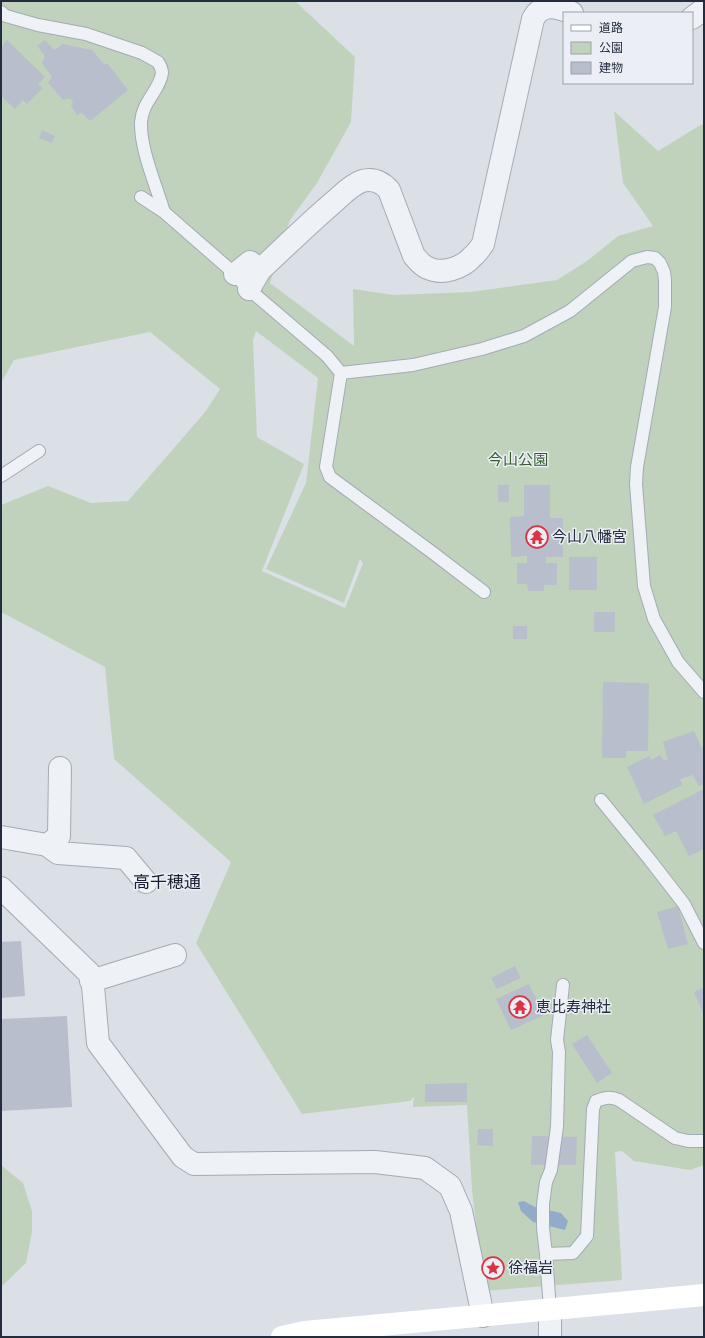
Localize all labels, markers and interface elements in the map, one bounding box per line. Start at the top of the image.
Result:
legend [563,12,693,84]
text: 道路 [599,21,623,35]
text: 公園 [599,41,623,55]
text: 建物 [599,61,623,75]
park label: 今山公園 [488,451,548,469]
temple icon: 今山八幡宮 [524,524,550,550]
place label: 今山八幡宮 [552,528,627,546]
district label: 高千穂通 [133,872,201,892]
temple icon: 恵比寿神社 [507,994,533,1020]
place label: 恵比寿神社 [536,998,611,1016]
place icon: 徐福岩 [480,1255,506,1281]
place label: 徐福岩 [508,1259,553,1277]

